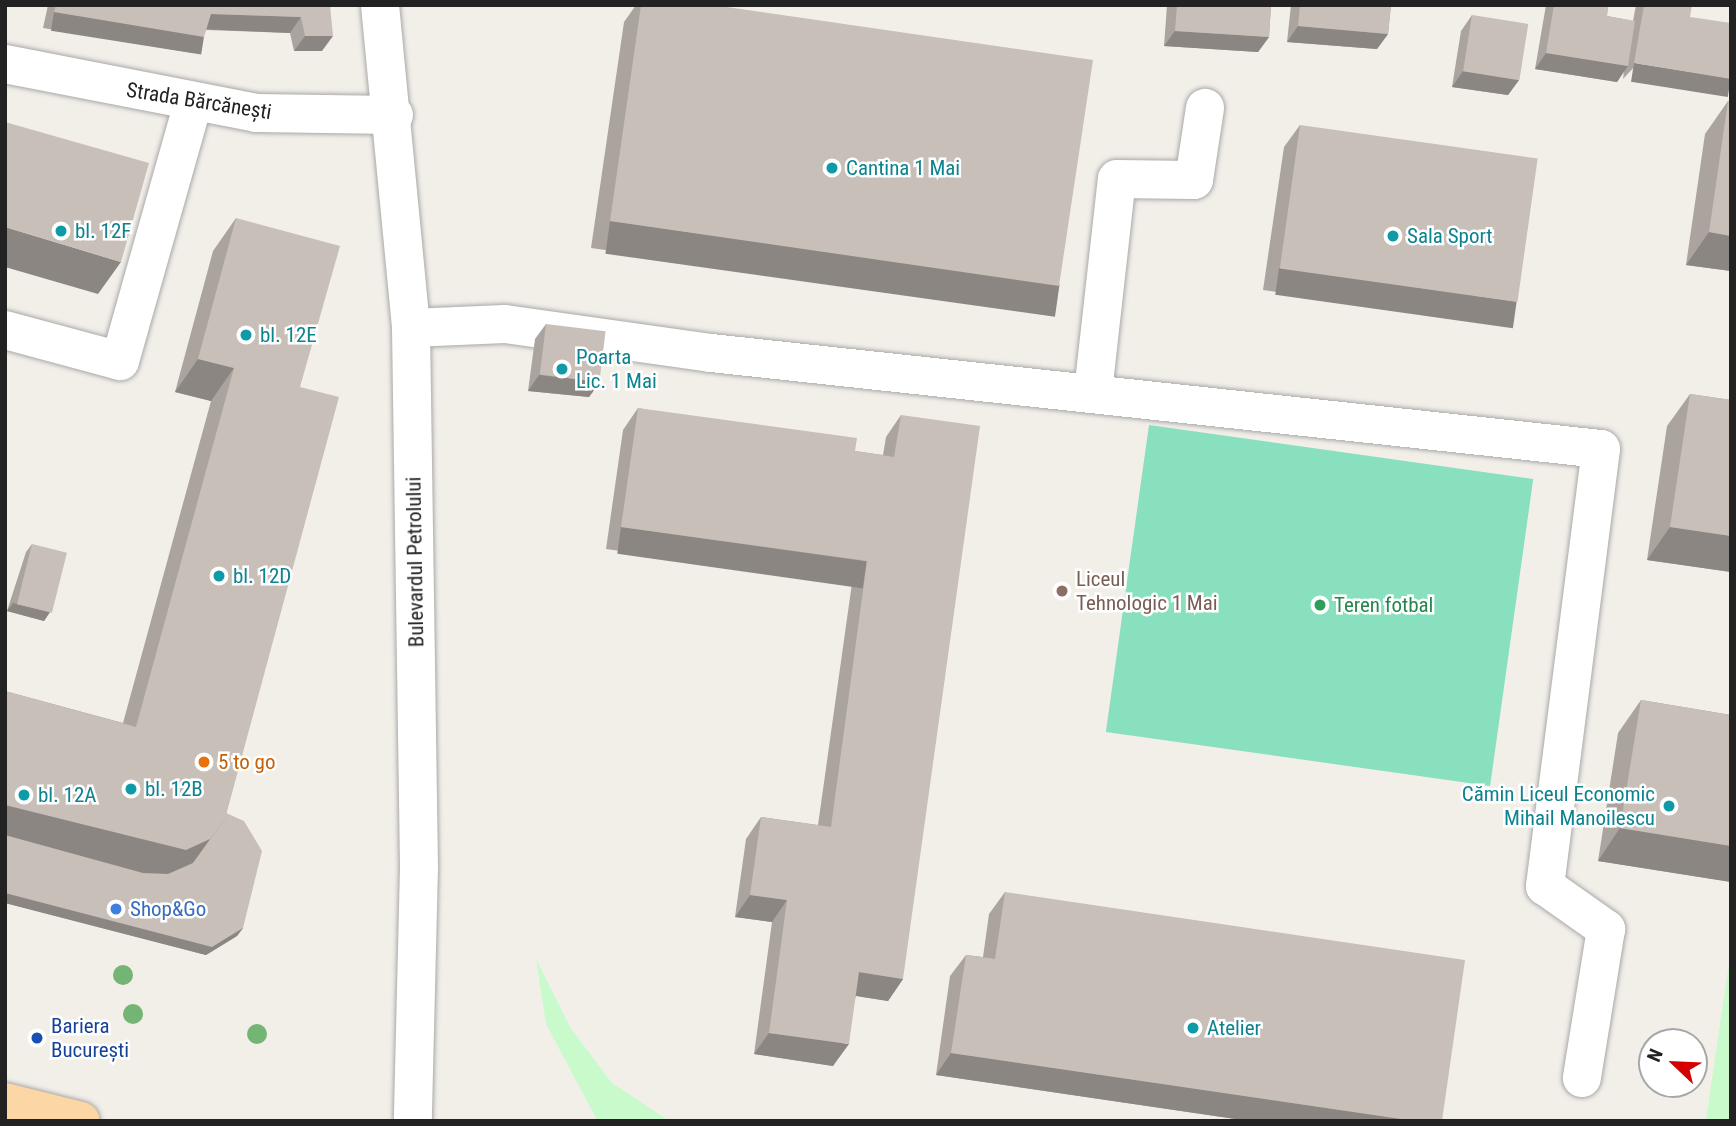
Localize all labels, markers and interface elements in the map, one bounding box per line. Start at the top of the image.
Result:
street label: Strada Bărcănești [125,77,273,125]
place label: Cantina 1 Mai [846,155,960,181]
marker: Cantina 1 Mai [824,160,840,176]
place label: bl. 12F [75,218,131,244]
marker: bl. 12F [53,223,69,239]
place label: Sala Sport [1407,223,1493,249]
marker: Sala Sport [1385,228,1401,244]
place label: bl. 12E [260,322,317,348]
marker: bl. 12E [238,327,254,343]
place label: Poarta Lic. 1 Mai [576,344,657,394]
marker: Poarta Lic. 1 Mai [554,361,570,377]
street label: Bulevardul Petrolului [401,477,429,647]
place label: bl. 12D [233,563,291,589]
place label: Liceul Tehnologic 1 Mai [1076,566,1218,616]
marker: bl. 12D [211,568,227,584]
marker: Liceul Tehnologic 1 Mai [1054,583,1070,599]
place label: Teren fotbal [1334,592,1433,618]
marker: Teren fotbal [1312,597,1328,613]
place label: 5 to go [218,749,275,775]
marker: 5 to go [196,754,212,770]
place label: bl. 12B [145,776,203,802]
marker: bl. 12B [123,781,139,797]
place label: Cămin Liceul Economic Mihail Manoilescu [1462,781,1655,831]
place label: bl. 12A [38,782,96,808]
marker: bl. 12A [16,787,32,803]
marker: Cămin Liceul Economic Mihail Manoilescu [1661,798,1677,814]
place label: Shop&Go [130,896,206,922]
marker: Shop&Go [108,901,124,917]
place label: Bariera București [51,1013,129,1063]
place label: Atelier [1207,1015,1261,1041]
marker: Atelier [1185,1020,1201,1036]
north arrow [1638,1028,1708,1098]
marker: Bariera București [29,1030,45,1046]
text: N [1642,1046,1668,1065]

